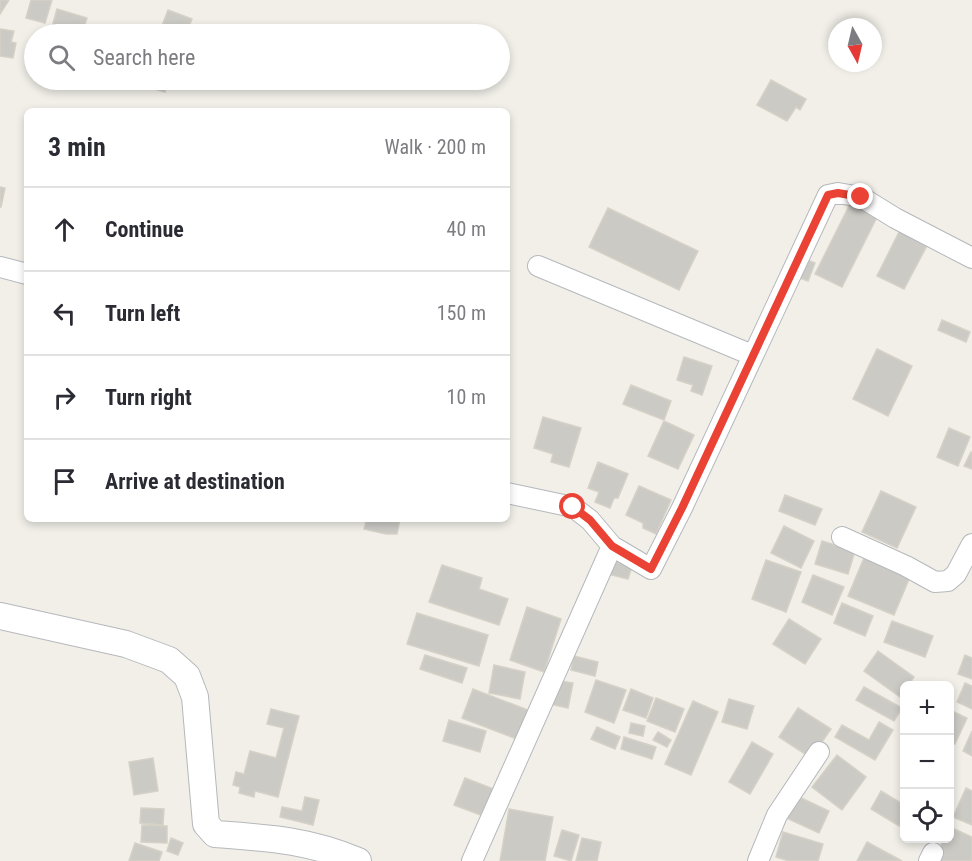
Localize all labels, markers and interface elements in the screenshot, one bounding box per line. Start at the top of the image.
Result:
north arrow [828,18,882,72]
search box [24,24,510,90]
icon: search [45,41,78,74]
text: Search here [93,45,195,70]
text: 3 min [48,132,106,162]
text: Walk · 200 m [385,135,486,159]
route end [847,183,873,209]
icon: ahead [48,213,81,246]
text: Continue [105,217,184,242]
text: 40 m [447,217,486,241]
icon: left [48,297,81,330]
text: Turn left [105,301,180,326]
text: 150 m [437,301,486,325]
icon: right [48,381,81,414]
text: Turn right [105,385,192,410]
text: 10 m [447,385,486,409]
icon: arrive [48,465,81,498]
text: Arrive at destination [105,469,285,494]
route start [559,493,585,519]
map controls [900,681,954,843]
button: + [900,681,954,735]
button: − [900,735,954,789]
button: locate [900,789,954,843]

